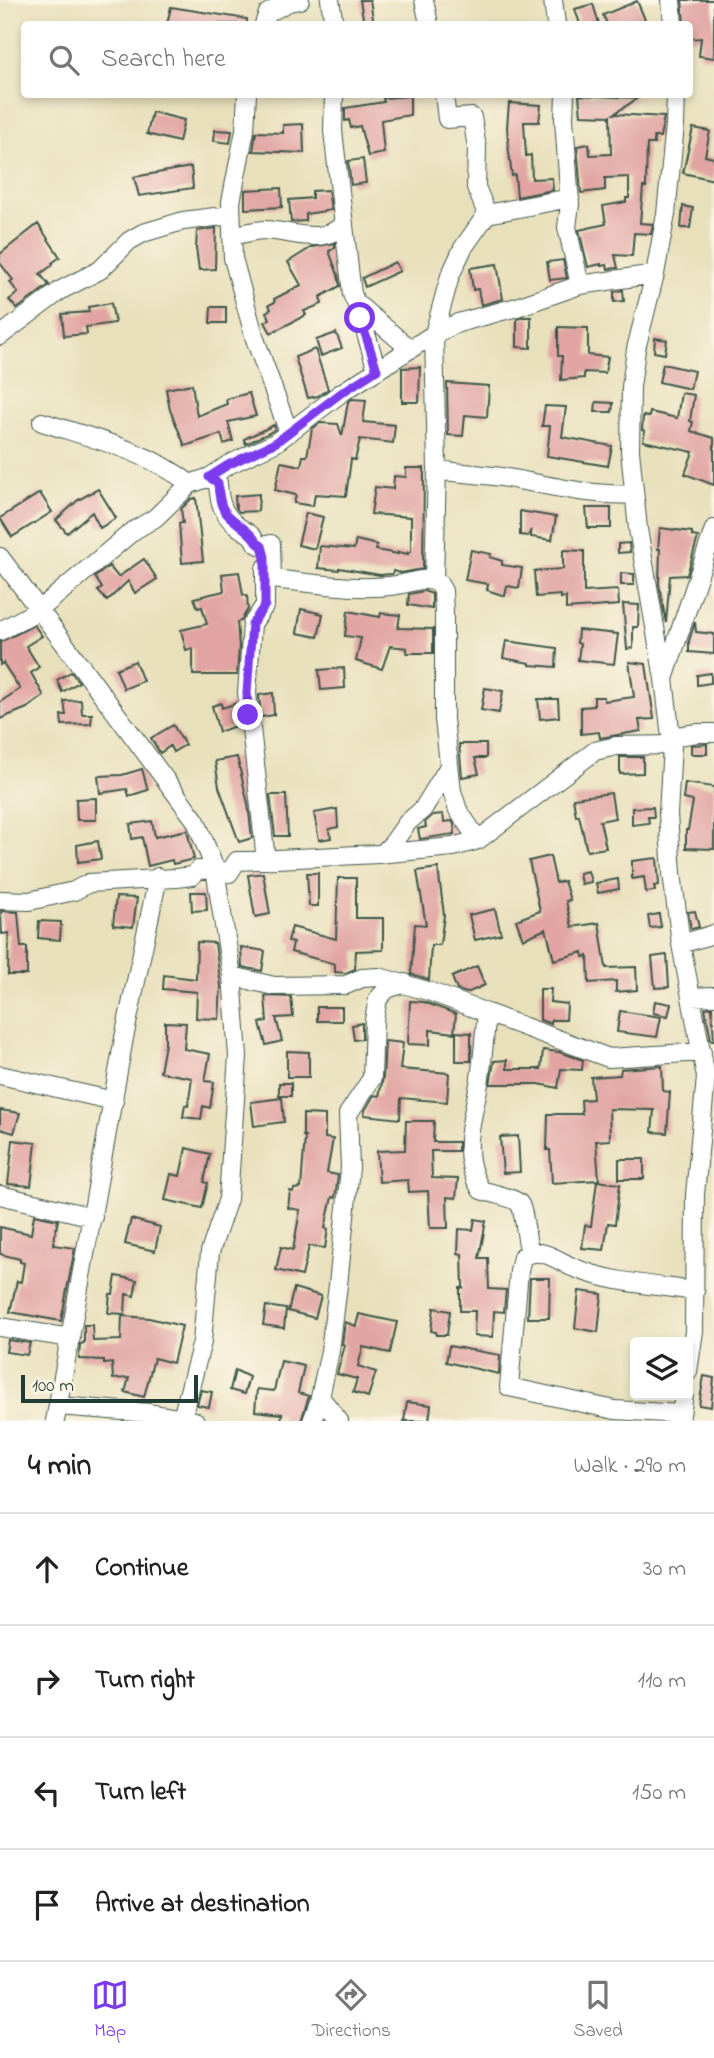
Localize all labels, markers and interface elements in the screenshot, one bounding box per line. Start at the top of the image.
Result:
search box [21,21,693,98]
icon: search [45,41,83,79]
text: Search here [101,41,226,79]
route start [344,302,375,333]
route end [232,699,263,730]
map controls [630,1337,693,1400]
button: layers [630,1337,693,1400]
scale bar [21,1372,198,1404]
text: 100 m [32,1373,74,1400]
text: 4 min [28,1445,91,1489]
text: Walk · 290 m [574,1450,686,1483]
icon: ahead [28,1550,66,1588]
text: Continue [95,1550,188,1588]
text: 30 m [643,1553,686,1586]
icon: right [28,1662,66,1700]
text: Turn right [95,1662,195,1700]
text: 110 m [638,1665,686,1698]
icon: left [28,1774,66,1812]
text: Turn left [95,1774,186,1812]
text: 150 m [632,1777,686,1810]
icon: arrive [28,1886,66,1924]
text: Arrive at destination [95,1886,310,1924]
tab: Map [91,1976,129,2045]
tab: Directions [312,1976,391,2045]
tab: Saved [573,1976,623,2045]

